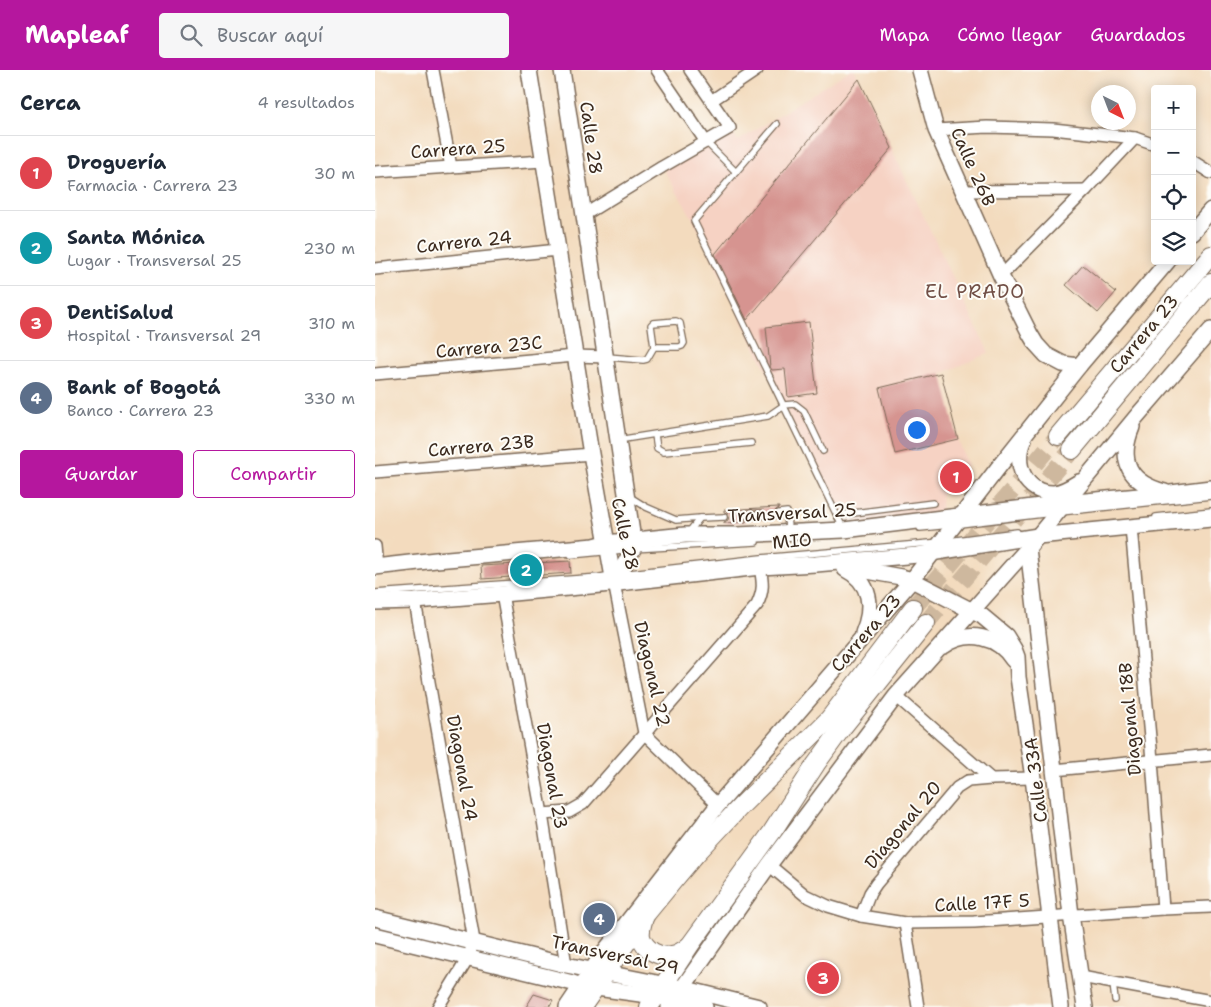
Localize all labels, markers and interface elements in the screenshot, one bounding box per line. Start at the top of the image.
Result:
search box [159,13,509,58]
text: Mapleaf [25,19,129,51]
icon: search [177,21,205,49]
text: Buscar aquí [217,23,323,48]
text: Mapa [879,23,929,47]
text: Cómo llegar [957,23,1062,47]
text: Guardados [1090,23,1186,47]
north arrow [1091,85,1136,130]
map controls [1151,85,1196,265]
button: + [1151,85,1196,130]
text: Cerca [20,89,81,117]
text: 4 resultados [257,92,355,113]
street label: Calle 28 [574,100,608,176]
street label: Calle 26B [945,124,1001,210]
button: − [1151,130,1196,175]
street label: Carrera 25 [410,134,506,164]
text: Droguería [67,150,166,175]
text: 1 [32,163,40,184]
text: 30 m [314,163,355,184]
text: Farmacia · Carrera 23 [67,175,238,196]
button: locate [1151,175,1196,220]
button: layers [1151,220,1196,265]
text: Santa Mónica [67,225,205,250]
street label: Carrera 24 [415,225,513,259]
text: 2 [30,238,42,259]
text: 230 m [303,238,355,259]
text: Lugar · Transversal 25 [67,250,241,271]
district label: EL PRADO [925,279,1025,304]
street label: Carrera 23 [1104,290,1184,378]
text: DentiSalud [67,300,174,325]
text: 3 [30,313,42,334]
text: 310 m [308,313,355,334]
text: Hospital · Transversal 29 [67,325,261,346]
street label: Carrera 23C [435,330,543,364]
text: Bank of Bogotá [67,375,221,400]
text: 4 [30,388,42,409]
text: 330 m [303,388,355,409]
text: Banco · Carrera 23 [67,400,214,421]
your location [904,417,930,443]
street label: Carrera 23B [427,429,535,463]
button: Guardar [20,450,183,498]
button: Compartir [193,450,355,498]
pin: 1 [940,458,972,496]
street label: Calle 28 [606,496,644,572]
street label: Transversal 25 [727,498,857,528]
street label: MIO [771,527,813,555]
pin: 2 [510,551,542,589]
street label: Carrera 23 [825,589,907,677]
street label: Diagonal 22 [628,619,676,729]
street label: Diagonal 18B [1113,661,1147,777]
street label: Diagonal 24 [441,713,483,823]
street label: Diagonal 23 [531,721,573,831]
street label: Calle 33A [1019,736,1053,824]
street label: Diagonal 20 [859,776,947,874]
street label: Calle 17F 5 [934,889,1030,917]
pin: 4 [583,900,615,938]
street label: Transversal 29 [549,930,681,980]
pin: 3 [807,959,839,997]

